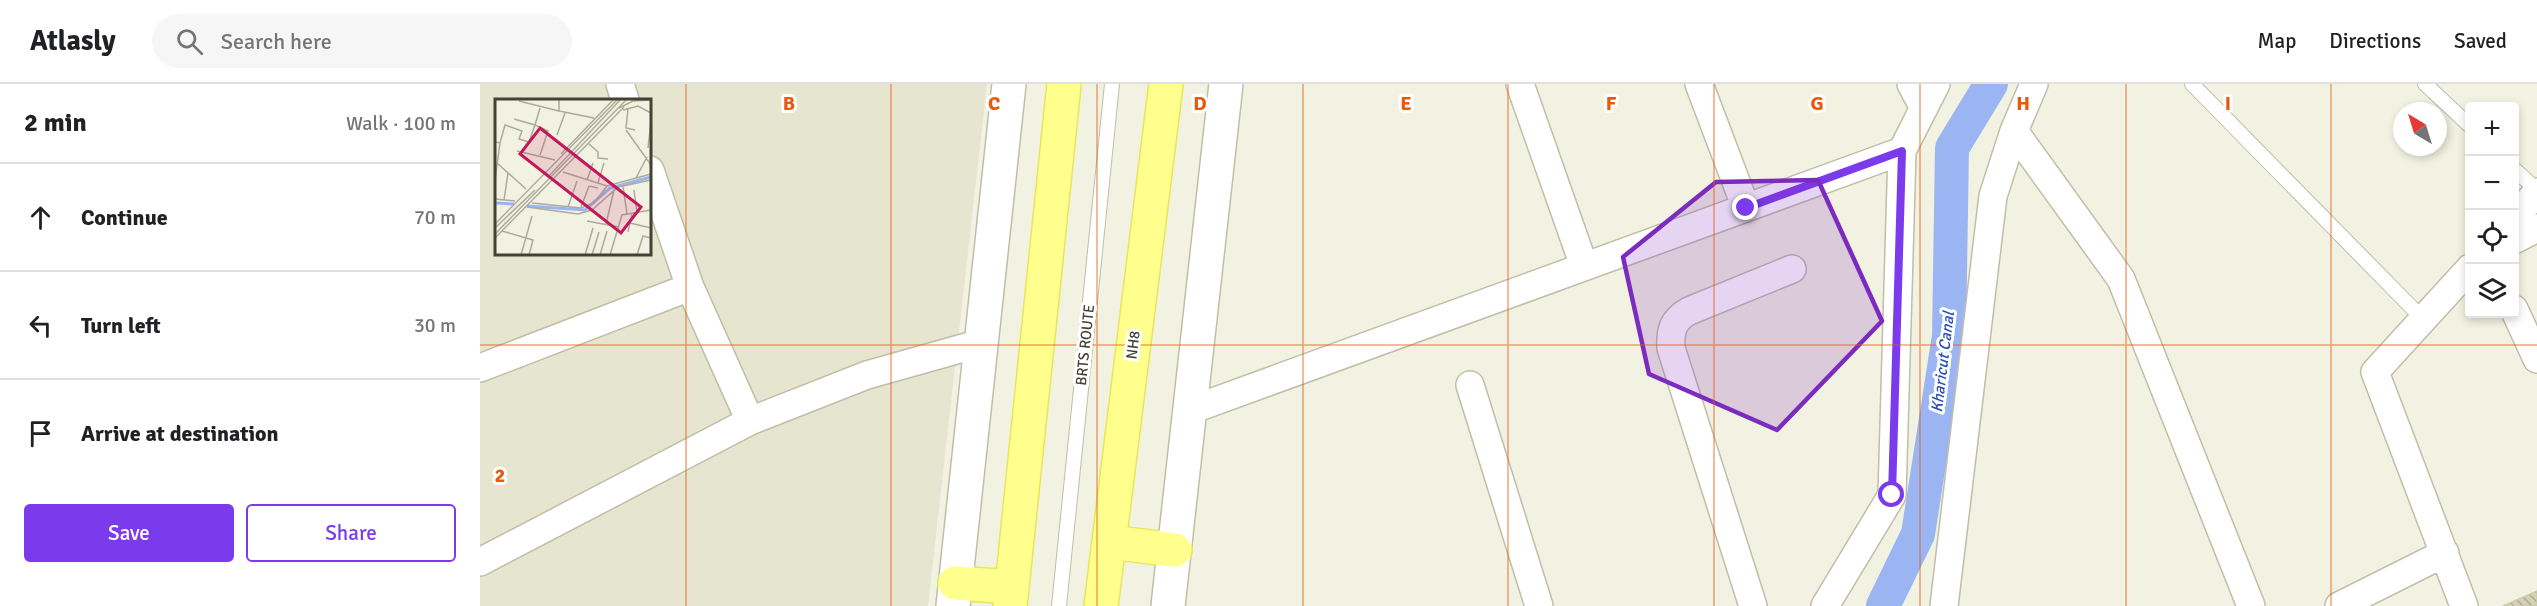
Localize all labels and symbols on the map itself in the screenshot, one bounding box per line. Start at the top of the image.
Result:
text: B [783,91,795,116]
text: C [988,91,1000,116]
text: D [1193,91,1207,116]
text: E [1400,91,1412,116]
text: F [1606,91,1617,116]
text: G [1810,91,1824,116]
text: H [2016,91,2030,116]
text: I [2225,91,2231,116]
inset map [495,99,651,255]
north arrow [2393,102,2447,156]
route end [1732,194,1758,220]
street label: BRTS ROUTE [1072,304,1098,386]
water label: Kharicut Canal [1927,309,1959,414]
street label: NH8 [1122,330,1144,360]
text: 2 [495,463,505,488]
route start [1878,481,1904,507]

